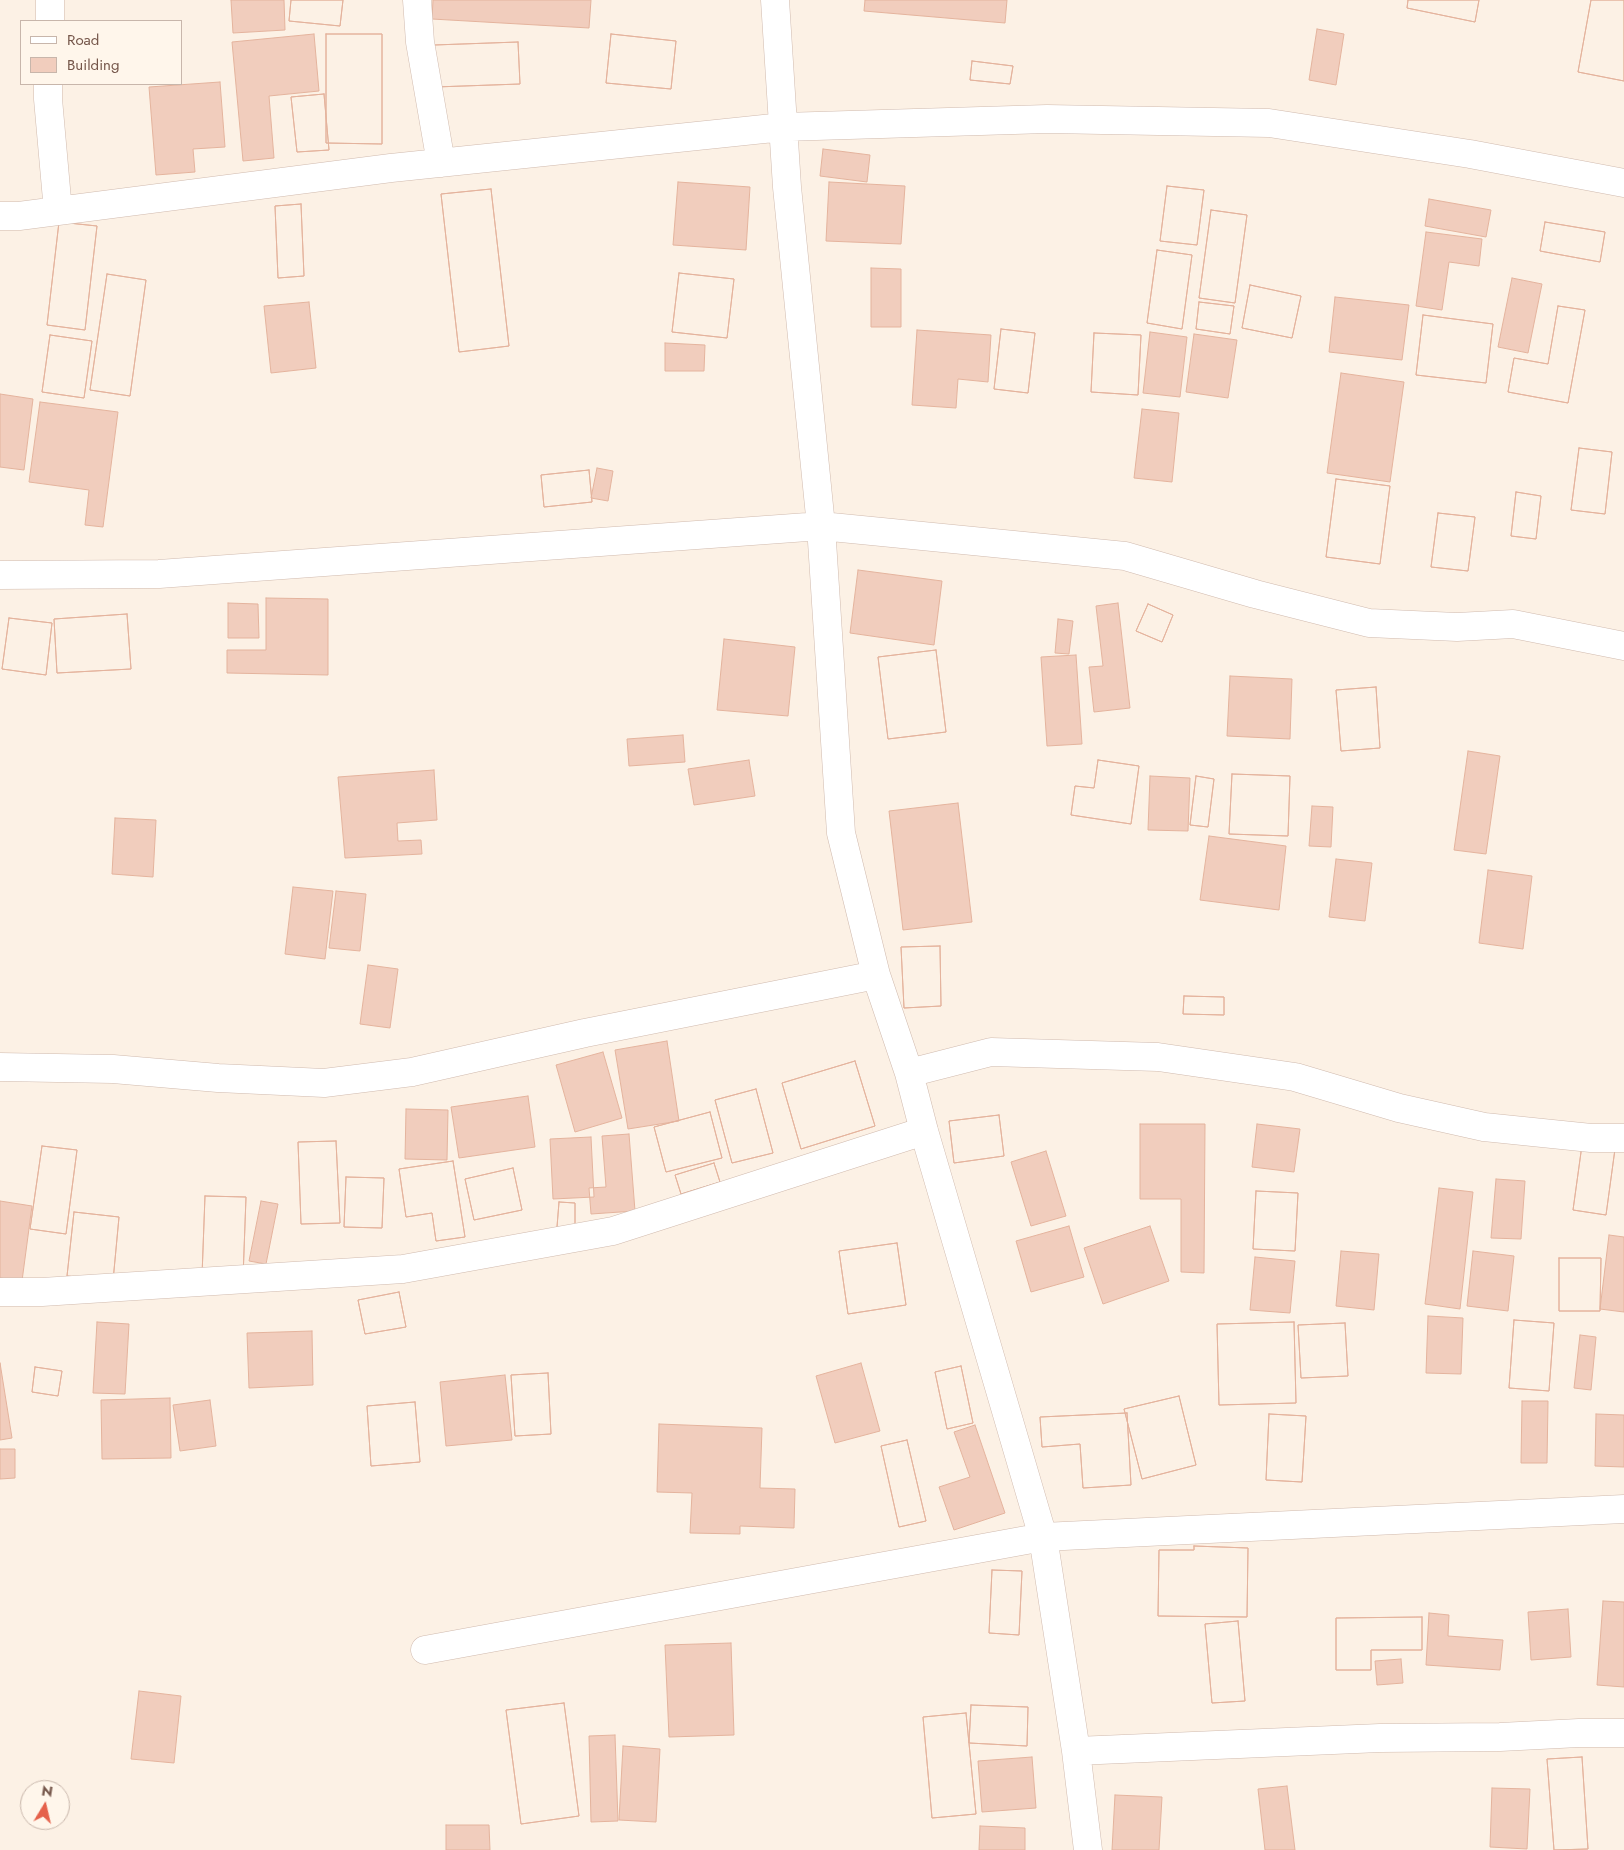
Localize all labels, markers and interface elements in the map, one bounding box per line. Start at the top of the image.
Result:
legend [20,20,182,85]
text: Road [67,29,99,51]
text: Building [67,54,119,76]
north arrow [20,1780,70,1830]
text: N [40,1780,54,1802]

